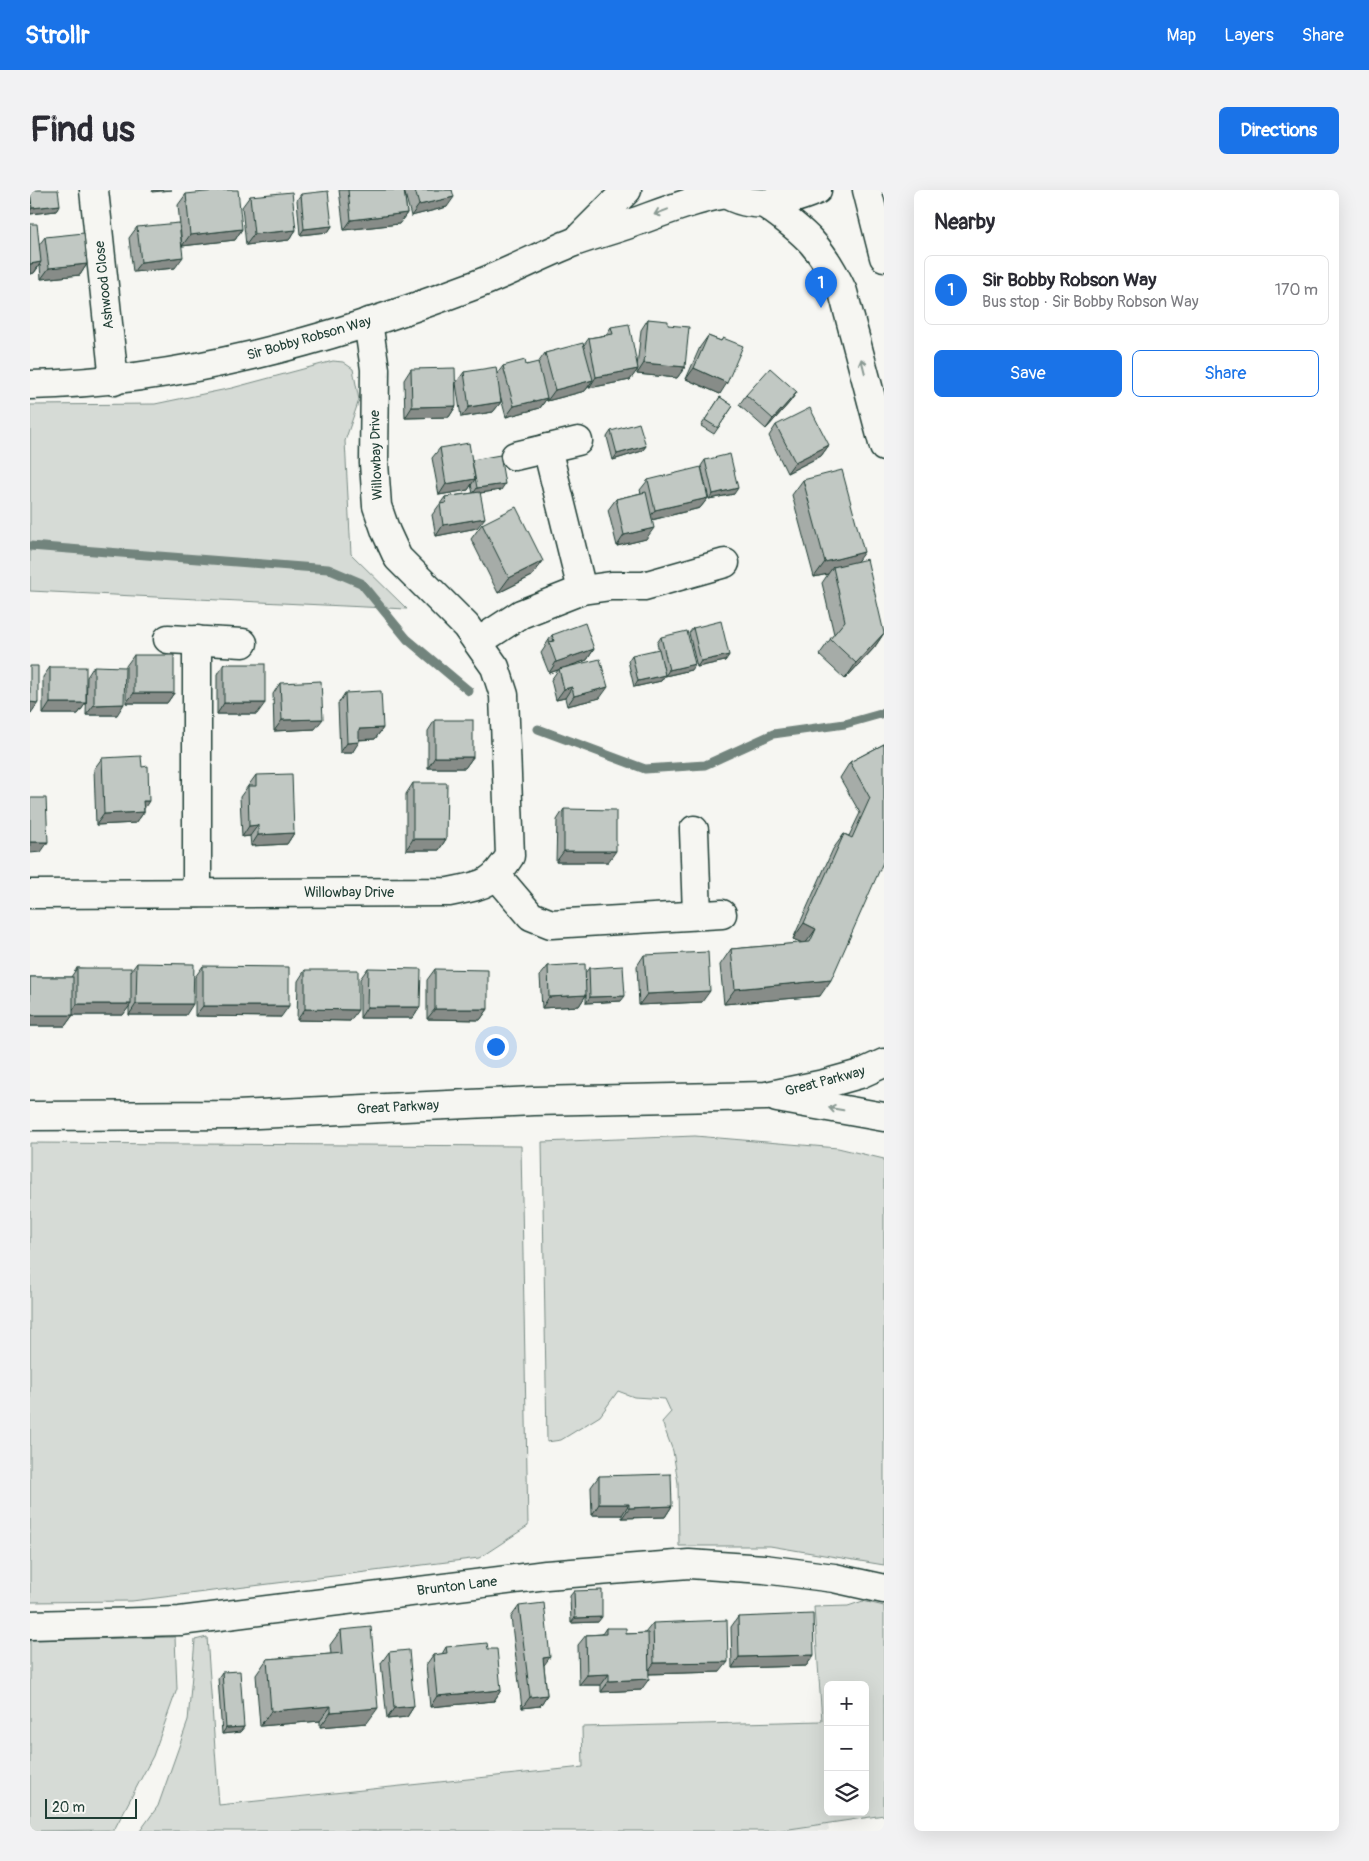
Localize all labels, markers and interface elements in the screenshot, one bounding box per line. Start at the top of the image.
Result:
text: Strollr [25,21,90,50]
text: Map [1167,24,1196,47]
text: Layers [1224,24,1274,47]
text: Share [1302,24,1344,47]
button: Directions [1219,107,1339,154]
text: Find us [30,108,135,152]
one-way arrow [654,208,669,217]
text: Nearby [934,209,995,236]
street label: Ashwood Close [91,240,117,330]
pin: 1 [805,267,837,308]
text: Sir Bobby Robson Way [982,268,1156,292]
text: 1 [948,280,954,300]
text: 170 m [1275,280,1318,300]
text: Bus stop · Sir Bobby Robson Way [982,292,1199,312]
street label: Sir Bobby Robson Way [245,312,373,364]
button: Save [934,350,1122,397]
button: Share [1132,350,1319,397]
one-way arrow [858,358,867,374]
street label: Willowbay Drive [366,410,386,500]
street label: Willowbay Drive [304,884,394,901]
your location [483,1034,509,1060]
street label: Great Parkway [783,1062,867,1100]
street label: Great Parkway [357,1096,439,1118]
one-way arrow [828,1104,844,1114]
street label: Brunton Lane [416,1573,498,1599]
map controls [824,1681,869,1816]
button: + [824,1681,869,1726]
button: − [824,1726,869,1771]
button: layers [824,1771,869,1816]
scale bar [45,1796,138,1819]
text: 20 m [52,1799,85,1816]

